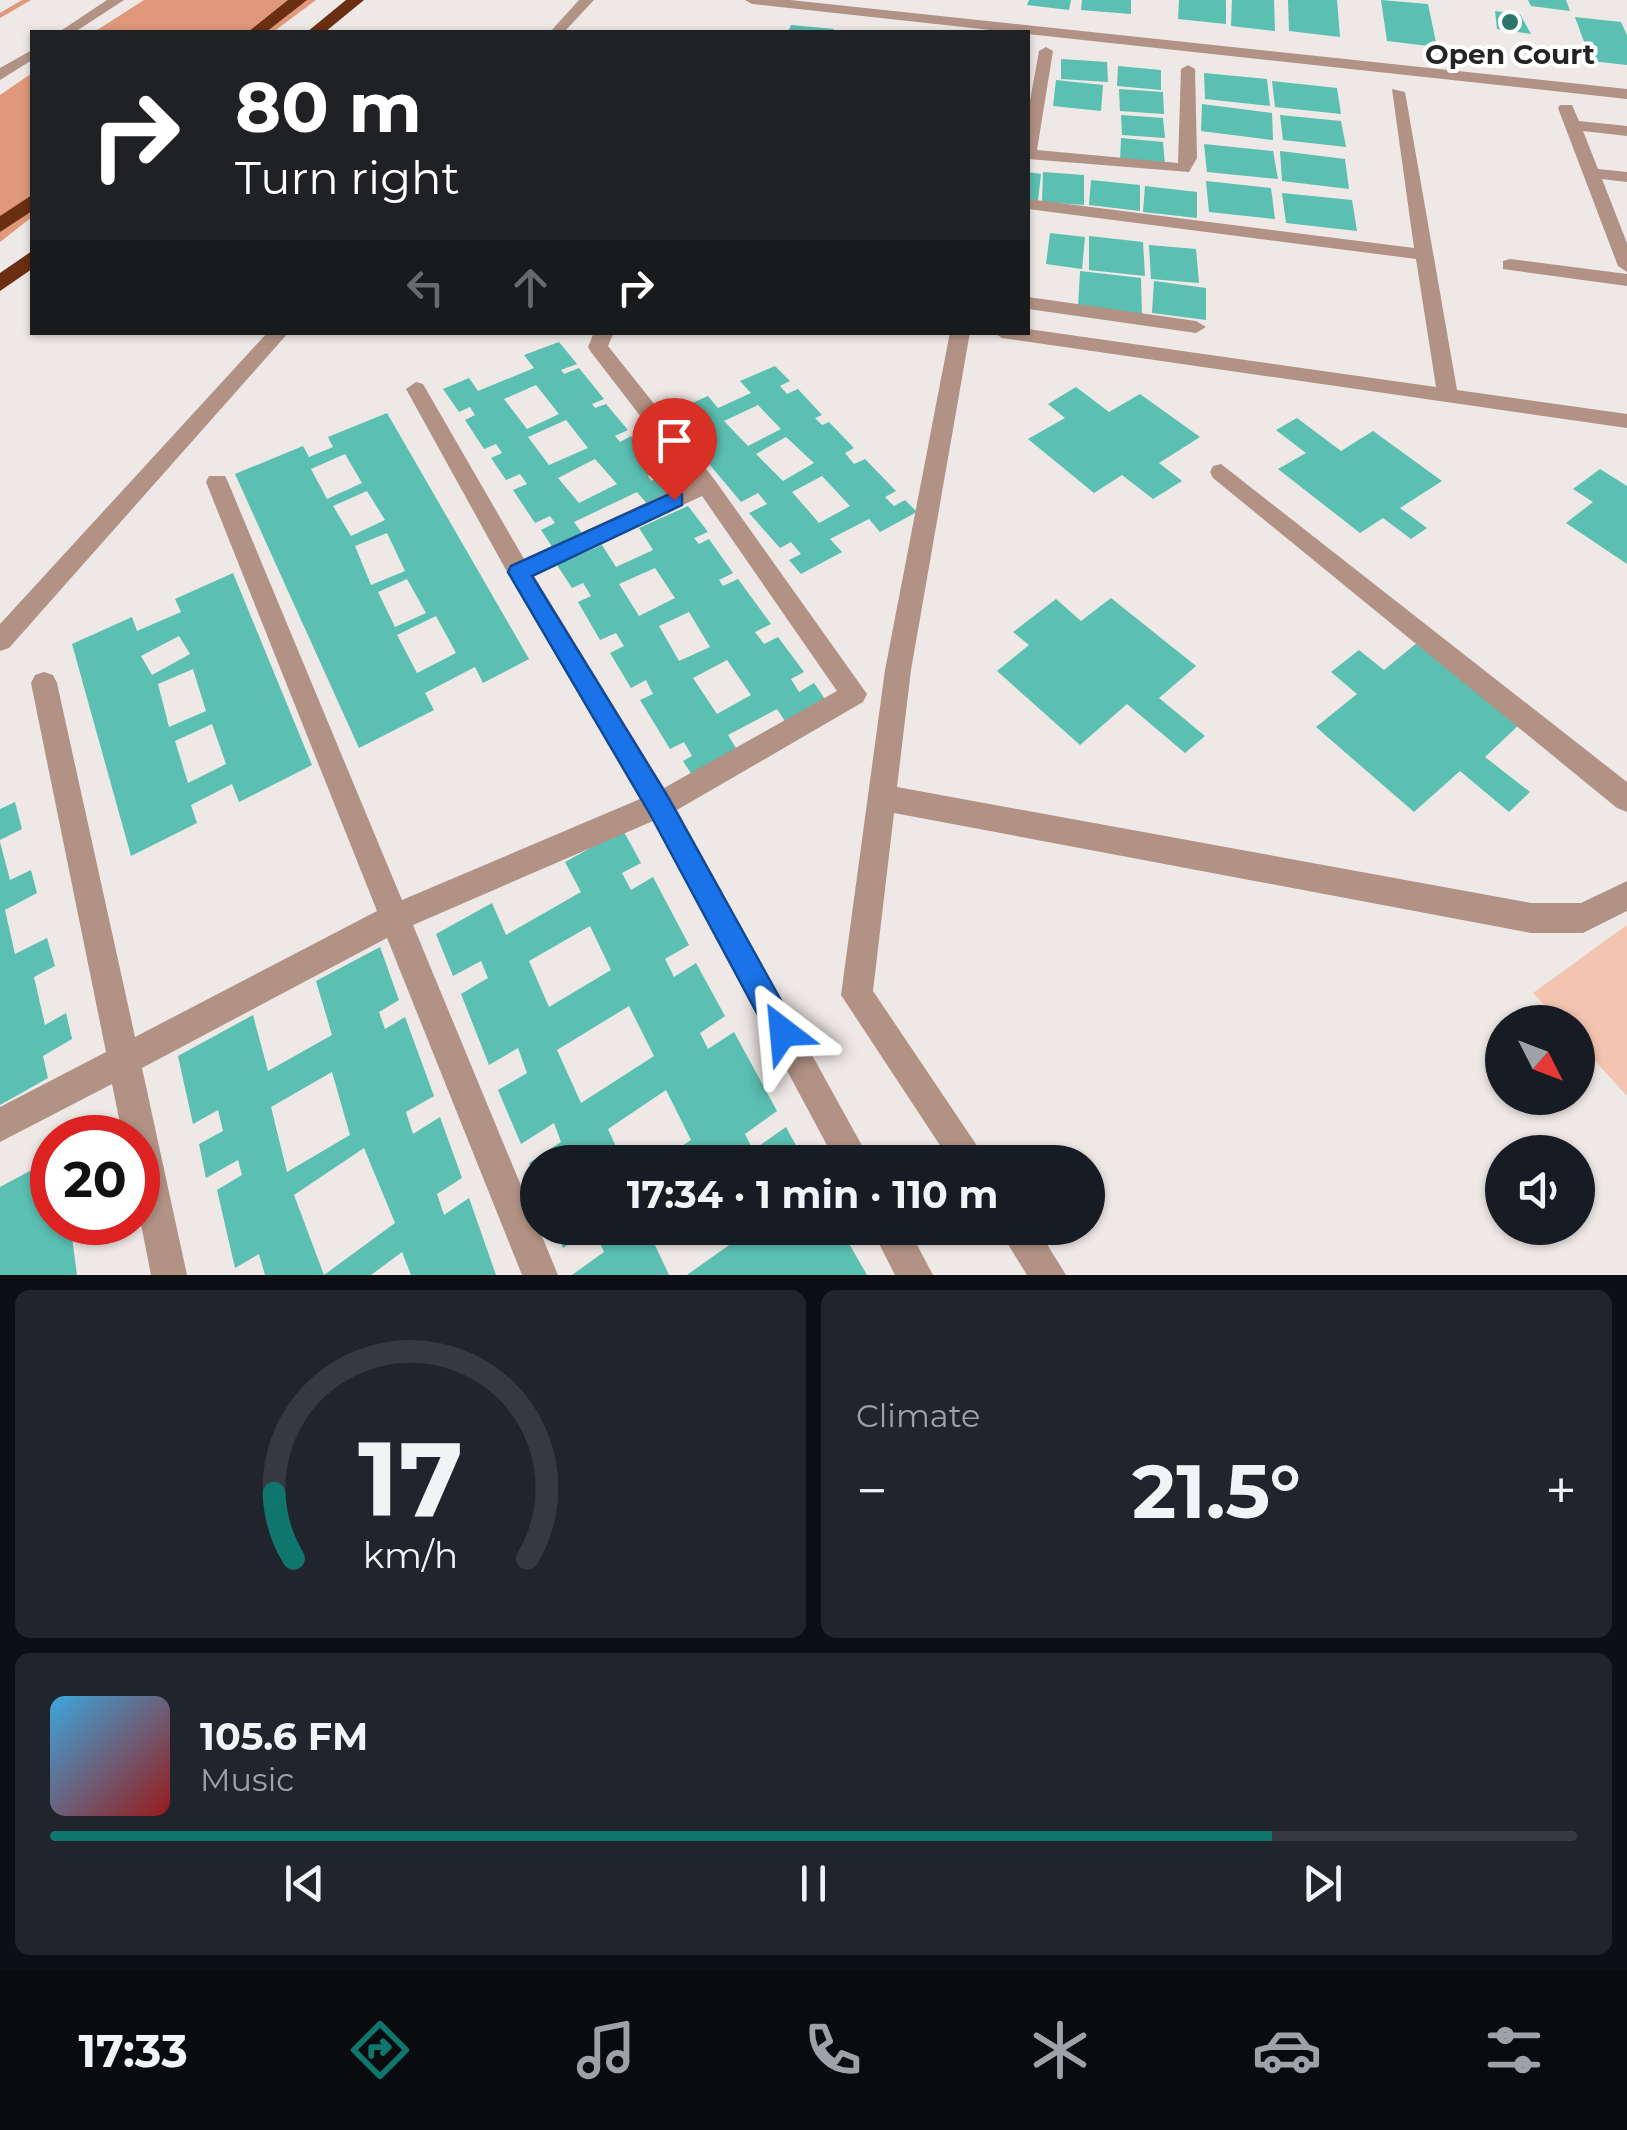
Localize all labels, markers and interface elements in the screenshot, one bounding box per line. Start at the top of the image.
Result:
marker: Open Court [1499,11,1521,33]
place label: Open Court [1425,37,1595,71]
text: 80 m [235,64,422,150]
icon: right [70,70,200,200]
text: Turn right [235,150,460,205]
icon: left [398,260,453,315]
icon: ahead [503,260,558,315]
icon: right [608,260,663,315]
pin [632,398,717,501]
icon: arrive [647,413,702,468]
position arrow [731,980,835,1084]
north arrow [1485,1005,1595,1115]
map controls [1485,1005,1595,1245]
speed limit sign: 20 [30,1115,160,1245]
button: sound [1485,1135,1595,1245]
text: 17:34 · 1 min · 110 m [627,1171,998,1218]
text: Climate [856,1396,980,1435]
text: 17 [358,1415,463,1542]
text: 21.5° [1132,1445,1301,1537]
text: − [856,1457,888,1524]
text: + [1545,1457,1577,1524]
text: km/h [363,1533,458,1577]
text: 105.6 FM [200,1713,368,1760]
text: Music [200,1760,294,1799]
icon: previous [277,1856,332,1911]
icon: pause [786,1856,841,1911]
icon: next [1295,1856,1350,1911]
icon: directions [345,2015,415,2085]
icon: music [571,2015,641,2085]
icon: phone [798,2015,868,2085]
icon: climate [1025,2015,1095,2085]
icon: car [1252,2015,1322,2085]
icon: filters [1479,2015,1549,2085]
text: 17:33 [78,2023,188,2078]

